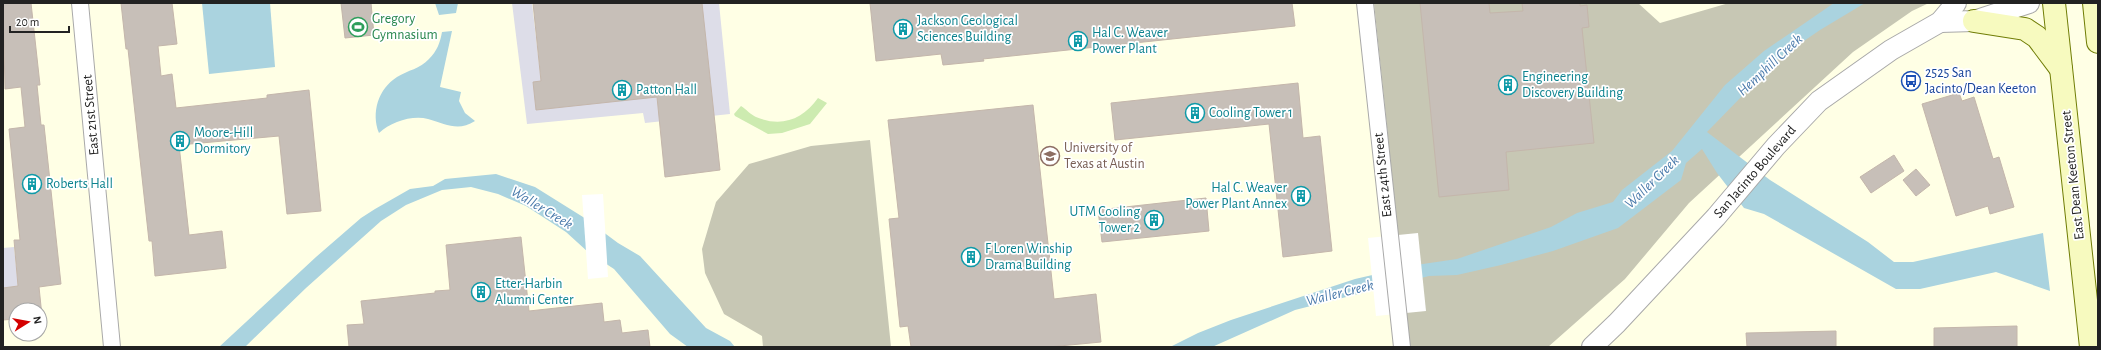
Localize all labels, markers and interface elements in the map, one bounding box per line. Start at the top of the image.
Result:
scale bar [10,8,69,34]
place label: Gregory Gymnasium [372,12,438,42]
place label: Jackson Geological Sciences Building [917,14,1018,44]
text: 20 m [16,16,39,28]
sports icon: Gregory Gymnasium [347,16,369,38]
building icon: Jackson Geological Sciences Building [892,18,914,40]
place label: Hal C. Weaver Power Plant [1092,26,1168,56]
building icon: Hal C. Weaver Power Plant [1067,30,1089,52]
water label: Hemphill Creek [1735,31,1805,99]
place label: 2525 San Jacinto/Dean Keeton [1925,66,2037,96]
place label: Engineering Discovery Building [1522,70,1623,100]
bus stop icon: 2525 San Jacinto/Dean Keeton [1900,70,1922,92]
street label: East 21st Street [80,74,102,156]
building icon: Engineering Discovery Building [1497,74,1519,96]
building icon: Patton Hall [611,79,633,101]
place label: Patton Hall [636,83,697,97]
building icon: Cooling Tower 1 [1184,102,1206,124]
place label: Cooling Tower 1 [1209,106,1293,120]
street label: East Dean Keeton Street [2059,109,2087,240]
street label: San Jacinto Boulevard [1711,123,1799,221]
place label: Moore-Hill Dormitory [194,126,253,156]
building icon: Moore-Hill Dormitory [169,130,191,152]
street label: East 24th Street [1372,131,1394,218]
place label: University of Texas at Austin [1064,141,1145,171]
school or university icon: University of Texas at Austin [1039,145,1061,167]
water label: Waller Creek [1622,153,1682,211]
building icon: Roberts Hall [21,173,43,195]
place label: Roberts Hall [46,177,113,191]
place label: Hal C. Weaver Power Plant Annex [1185,181,1287,211]
water label: Waller Creek [509,184,575,232]
building icon: Hal C. Weaver Power Plant Annex [1290,185,1312,207]
place label: UTM Cooling Tower 2 [1069,205,1140,235]
building icon: UTM Cooling Tower 2 [1143,209,1165,231]
place label: F Loren Winship Drama Building [985,242,1072,272]
building icon: F Loren Winship Drama Building [960,246,982,268]
place label: Etter-Harbin Alumni Center [495,277,574,307]
water label: Waller Creek [1305,277,1375,309]
building icon: Etter-Harbin Alumni Center [470,281,492,303]
north arrow [8,302,48,342]
text: N [31,315,43,325]

